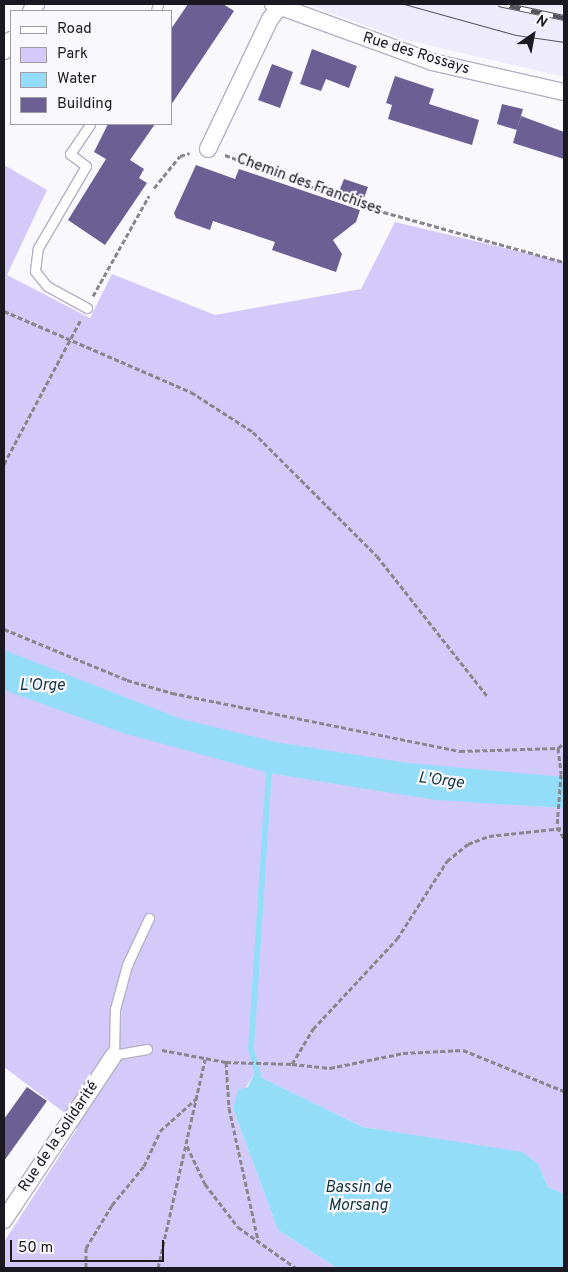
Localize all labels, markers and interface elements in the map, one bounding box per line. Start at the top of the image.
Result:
legend [10,10,172,125]
north arrow [508,10,558,60]
text: N [533,12,550,32]
text: Road [57,20,92,39]
street label: Rue des Rossays [360,29,472,79]
text: Park [57,45,88,64]
text: Water [57,70,96,89]
text: Building [57,95,112,114]
street label: Chemin des Franchises [234,150,384,220]
water label: L'Orge [19,676,65,696]
water label: L'Orge [417,769,465,793]
street label: Rue de la Solidarité [15,1078,103,1196]
water label: Bassin de Morsang [325,1178,391,1216]
scale bar [12,1230,166,1262]
text: 50 m [18,1239,53,1258]

